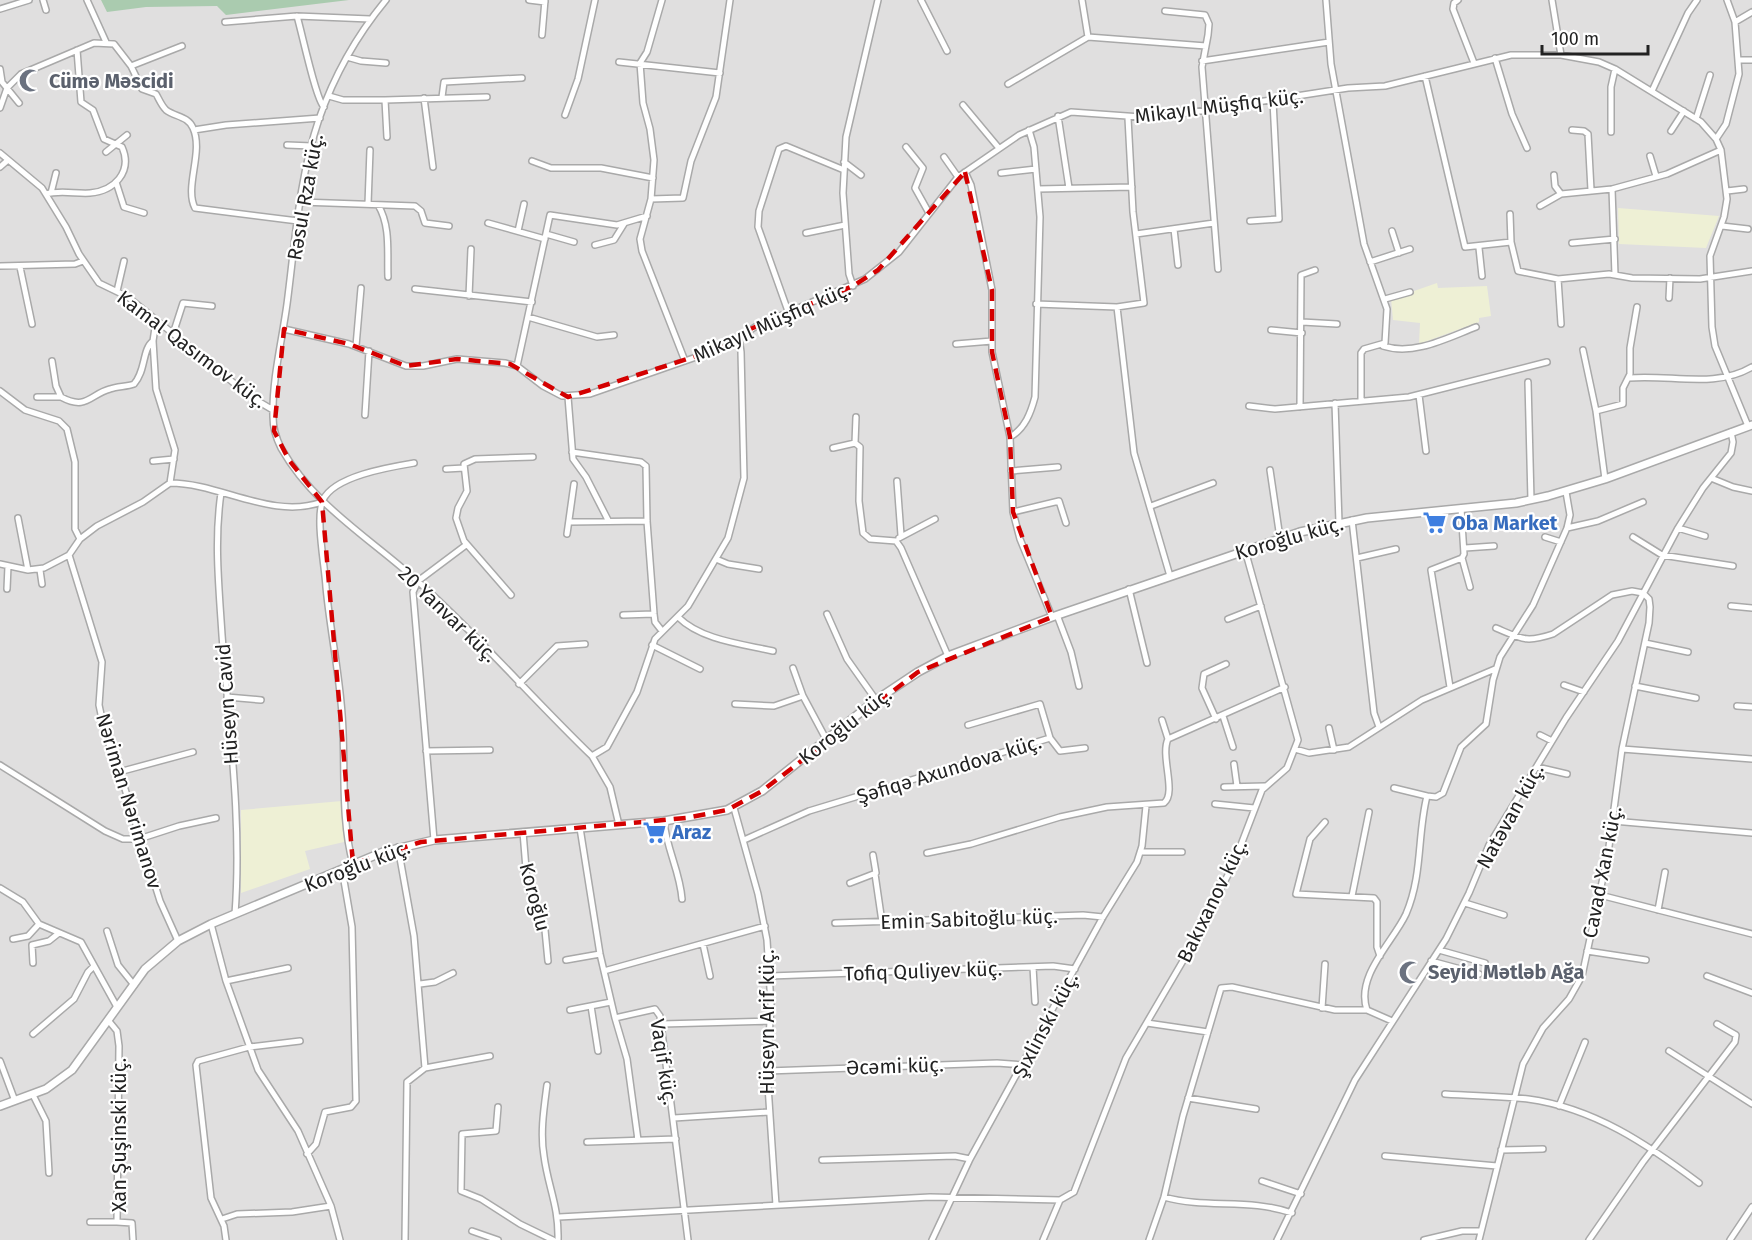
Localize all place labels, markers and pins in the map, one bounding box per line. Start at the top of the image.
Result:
mosque icon: Cümə Məscidi [18,68,44,94]
place label: Cümə Məscidi [49,69,174,93]
supermarket icon: Oba Market [1421,510,1447,536]
place label: Oba Market [1452,511,1558,535]
supermarket icon: Araz [641,819,667,845]
place label: Araz [671,820,711,844]
mosque icon: Seyid Mətləb Ağa [1397,959,1423,985]
place label: Seyid Mətləb Ağa [1428,960,1584,984]

